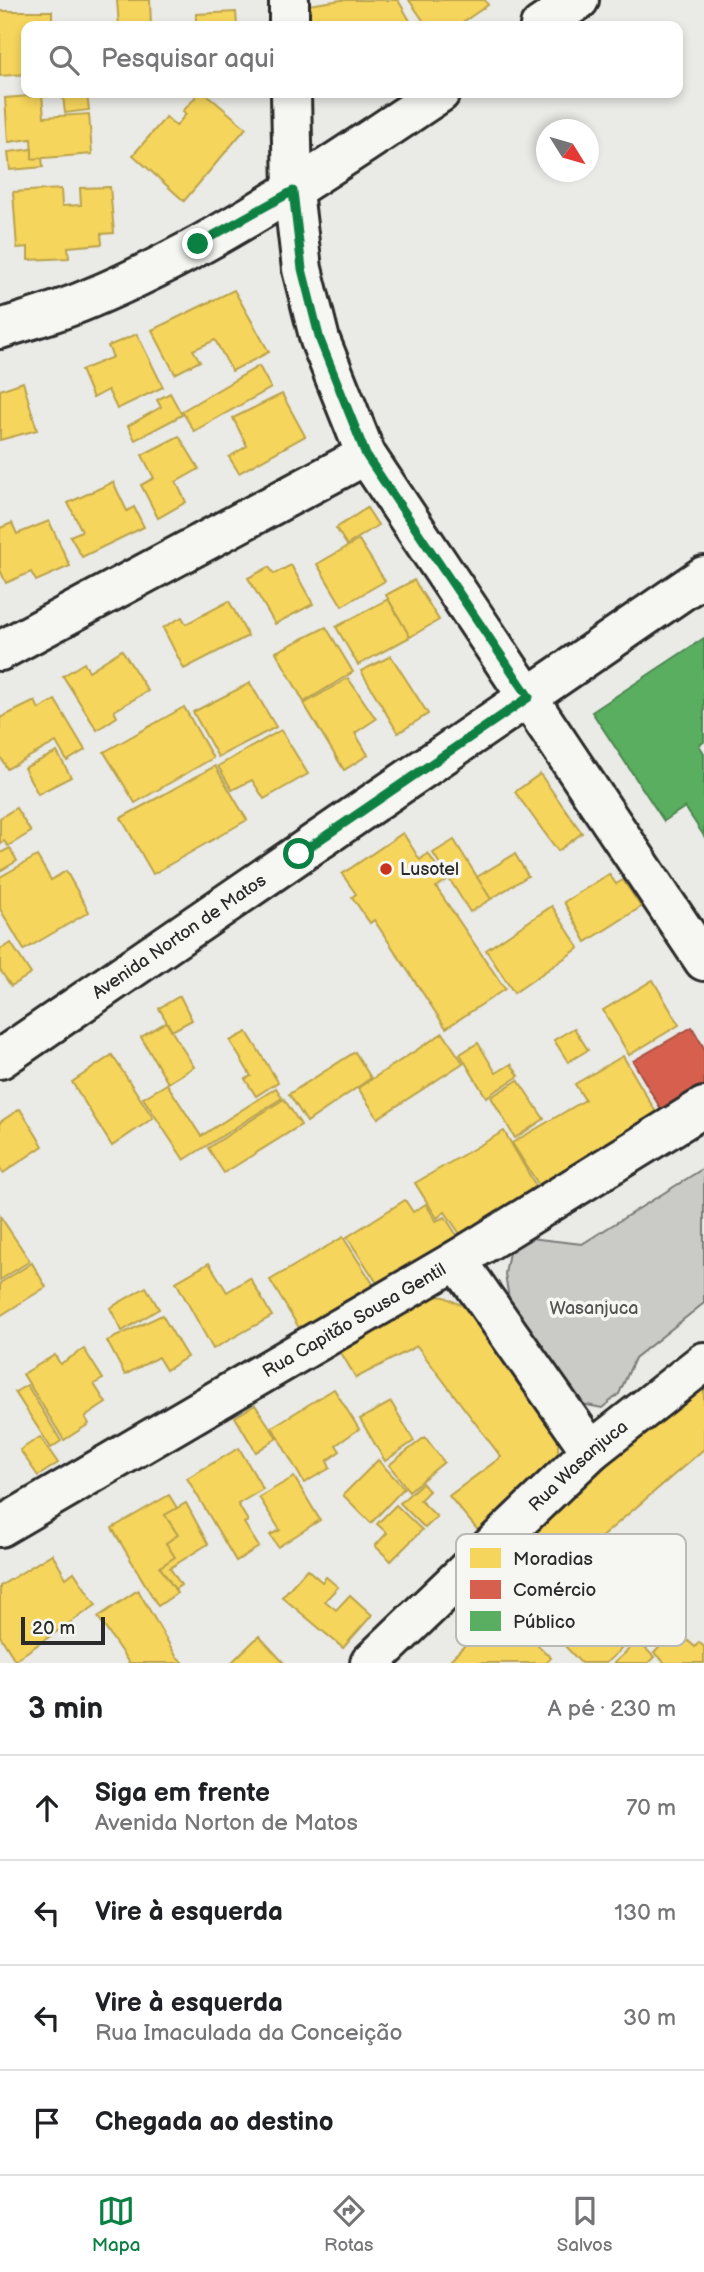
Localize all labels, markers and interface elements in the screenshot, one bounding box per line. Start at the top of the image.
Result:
search box [21,21,683,98]
icon: search [45,41,83,79]
text: Pesquisar aqui [101,44,275,75]
north arrow [536,119,599,182]
route end [182,228,213,259]
route start [283,838,314,869]
place label: Lusotel [400,859,459,880]
marker: Lusotel [378,861,394,877]
street label: Avenida Norton de Matos [88,870,270,1004]
street label: Rua Capitão Sousa Gentil [259,1259,450,1382]
park label: Wasanjuca [550,1298,638,1319]
street label: Rua Wasanjuca [525,1416,632,1516]
legend [456,1534,686,1646]
text: Moradias [513,1548,593,1571]
text: Comércio [513,1579,596,1602]
text: Público [513,1611,576,1634]
scale bar [21,1614,105,1646]
text: 20 m [32,1617,75,1640]
text: 3 min [28,1691,103,1727]
text: A pé · 230 m [548,1695,676,1723]
text: Siga em frente [95,1778,270,1809]
icon: ahead [28,1789,66,1827]
text: 70 m [626,1794,676,1822]
text: Avenida Norton de Matos [95,1809,358,1837]
icon: left [28,1894,66,1932]
text: Vire à esquerda [95,1897,283,1928]
text: 130 m [614,1899,676,1927]
text: Vire à esquerda [95,1988,283,2019]
icon: left [28,1999,66,2037]
text: 30 m [623,2004,676,2032]
text: Rua Imaculada da Conceição [95,2019,403,2047]
icon: arrive [28,2104,66,2142]
text: Chegada ao destino [95,2107,333,2138]
tab: Mapa [92,2192,141,2257]
tab: Rotas [324,2192,373,2257]
tab: Salvos [557,2192,612,2257]

